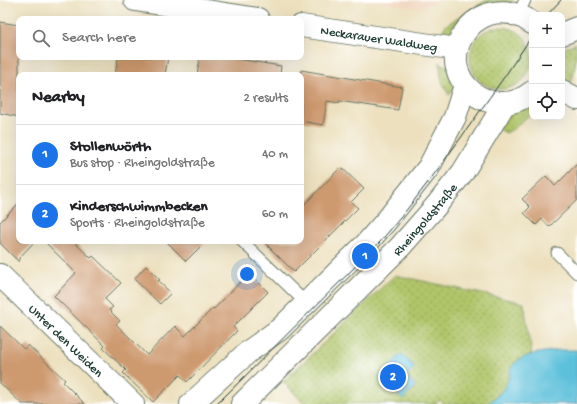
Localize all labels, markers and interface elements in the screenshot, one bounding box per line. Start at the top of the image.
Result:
map controls [529,12,565,120]
button: + [529,12,565,48]
search box [16,16,304,60]
street label: Neckarauer Waldweg [319,24,438,56]
icon: search [30,27,52,49]
text: Search here [62,29,136,47]
button: − [529,48,565,84]
button: locate [529,84,565,120]
text: Nearby [32,88,85,108]
text: 2 results [243,91,288,106]
text: Stollenwörth [70,138,151,156]
text: 1 [42,147,48,162]
text: 40 m [262,147,288,162]
text: Bus stop · Rheingoldstraße [70,156,215,171]
street label: Rheingoldstraße [391,181,461,260]
text: Kinderschwimmbecken [70,198,208,216]
text: 2 [42,207,48,222]
text: 60 m [262,207,288,222]
text: Sports · Rheingoldstraße [70,216,205,231]
pin: 1 [352,241,378,271]
your location [237,264,257,284]
street label: Unter den Weiden [25,302,106,382]
pin: 2 [380,362,406,392]

